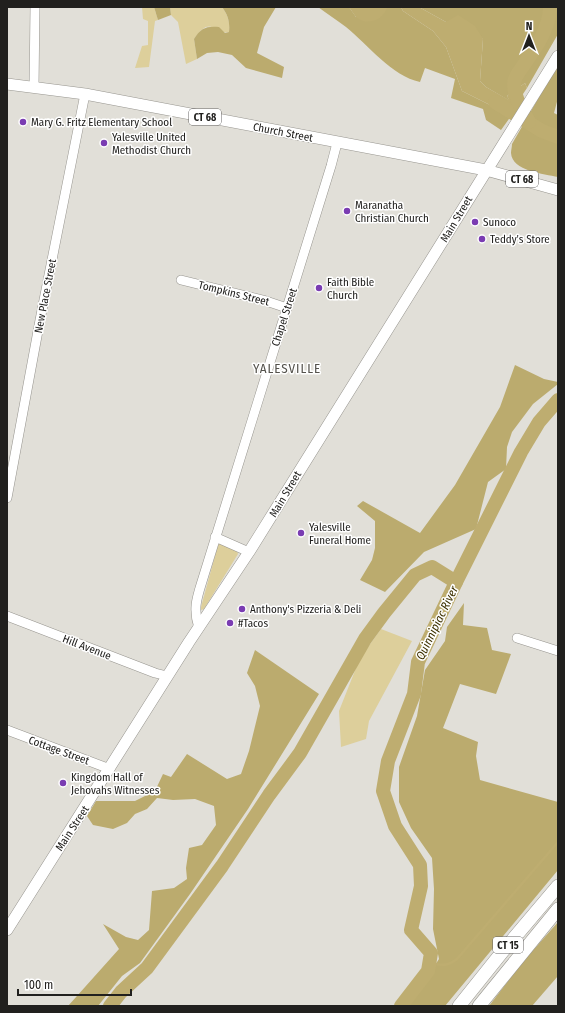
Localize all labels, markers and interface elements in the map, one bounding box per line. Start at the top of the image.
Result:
north arrow [509,16,549,56]
text: N [526,20,532,33]
road number: CT 68 [189,109,221,125]
place label: Mary G. Fritz Elementary School [31,116,172,129]
marker: Mary G. Fritz Elementary School [18,117,28,127]
street label: Church Street [252,120,314,145]
place label: Yalesville United Methodist Church [112,131,191,157]
marker: Yalesville United Methodist Church [99,138,109,148]
road number: CT 68 [506,171,538,187]
street label: Main Street [438,194,475,245]
place label: Maranatha Christian Church [355,199,429,225]
marker: Maranatha Christian Church [342,206,352,216]
place label: Sunoco [483,216,516,229]
marker: Sunoco [470,217,480,227]
place label: Teddy’s Store [490,233,550,246]
marker: Teddy’s Store [477,234,487,244]
street label: New Place Street [32,257,59,334]
place label: Faith Bible Church [327,276,374,302]
street label: Tompkins Street [197,278,271,309]
marker: Faith Bible Church [314,283,324,293]
street label: Chapel Street [269,286,300,348]
district label: YALESVILLE [253,361,321,376]
street label: Main Street [267,469,304,520]
place label: Yalesville Funeral Home [309,521,371,547]
marker: Yalesville Funeral Home [296,528,306,538]
water label: Quinnipiac River [413,583,461,662]
place label: Anthony's Pizzeria & Deli [250,603,362,616]
marker: Anthony's Pizzeria & Deli [237,604,247,614]
place label: #Tacos [238,617,268,630]
marker: #Tacos [225,618,235,628]
street label: Hill Avenue [61,632,113,663]
street label: Cottage Street [27,733,91,768]
place label: Kingdom Hall of Jehovahs Witnesses [71,771,160,797]
marker: Kingdom Hall of Jehovahs Witnesses [58,778,68,788]
street label: Main Street [53,803,92,853]
road number: CT 15 [493,937,523,953]
scale bar [18,971,131,997]
text: 100 m [24,978,53,992]

